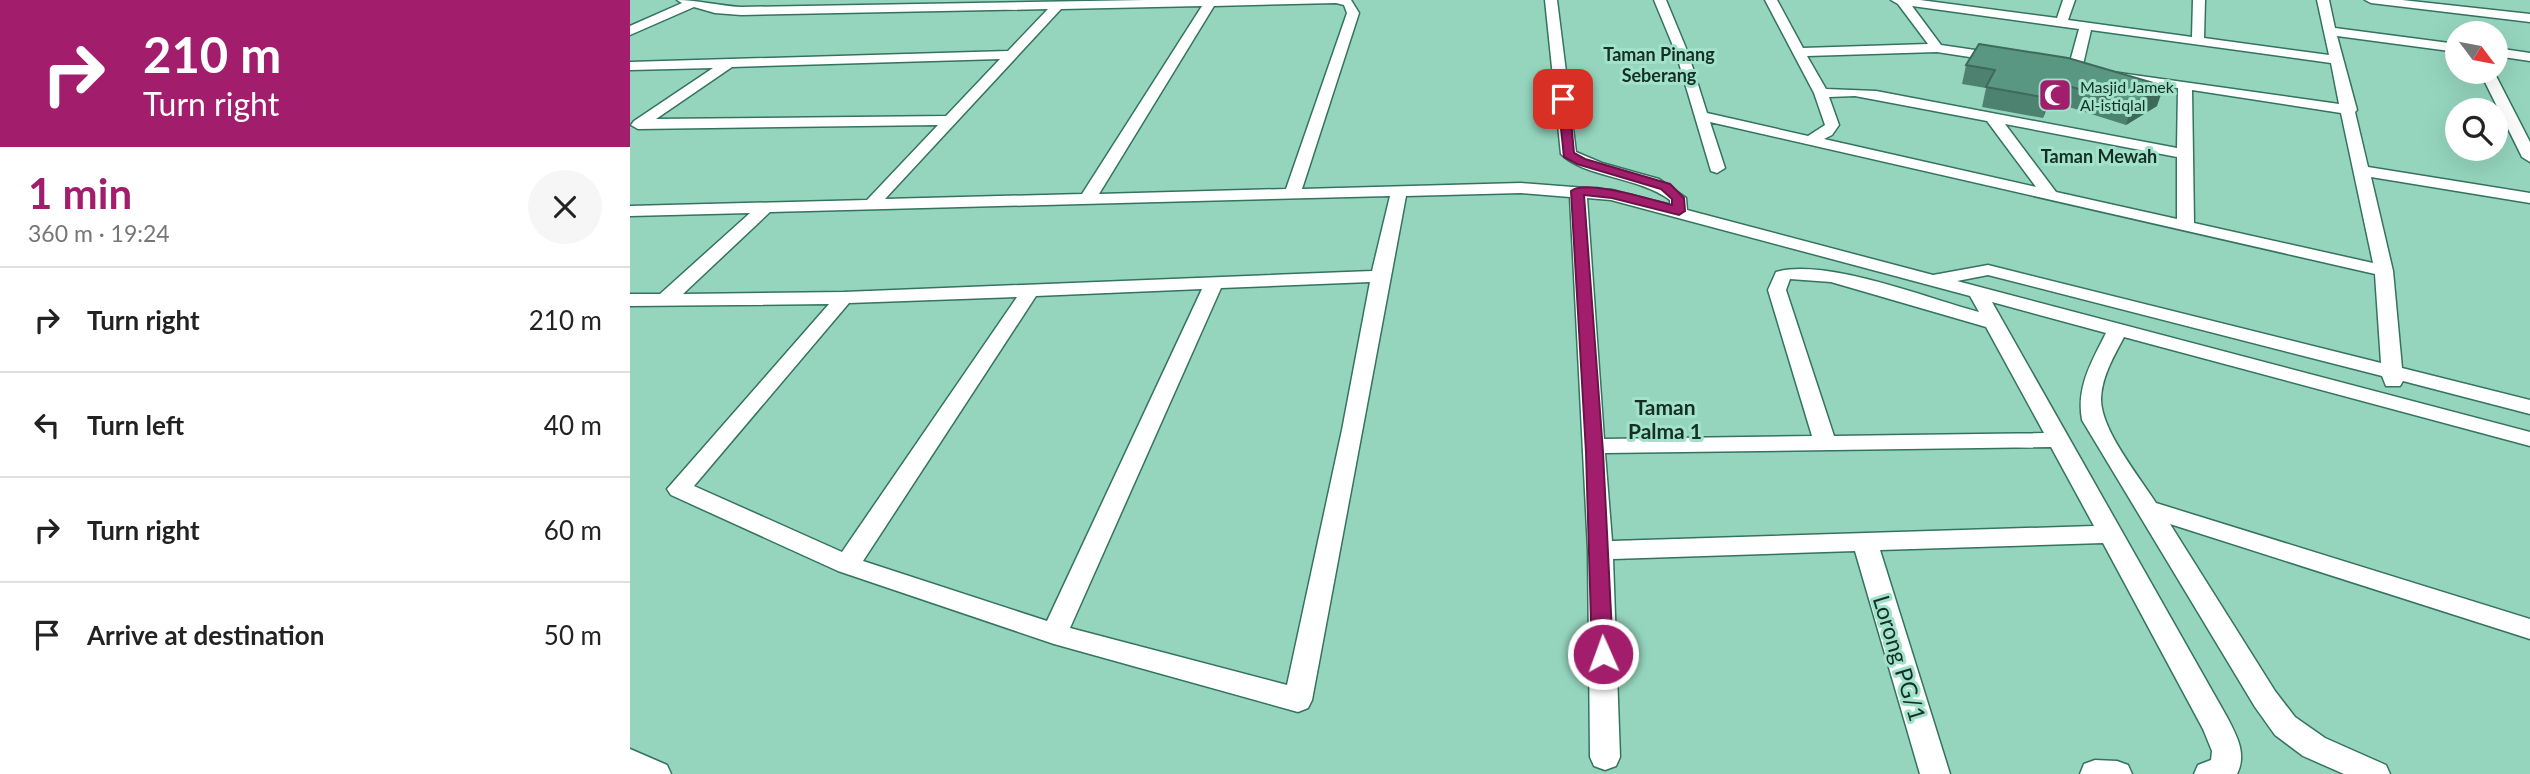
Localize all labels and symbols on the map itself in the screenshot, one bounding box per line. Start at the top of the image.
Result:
north arrow [2445,21,2508,84]
district label: Taman Pinang Seberang [1603,43,1715,86]
pin [1533,69,1593,129]
mosque icon: Masjid Jamek Al-istiqlal [2036,76,2074,114]
place label: Masjid Jamek Al-istiqlal [2080,77,2175,114]
district label: Taman Mewah [2041,145,2157,167]
district label: Taman Palma 1 [1628,394,1702,443]
street label: Lorong PG/1 [1868,592,1932,724]
position arrow [1566,617,1640,691]

